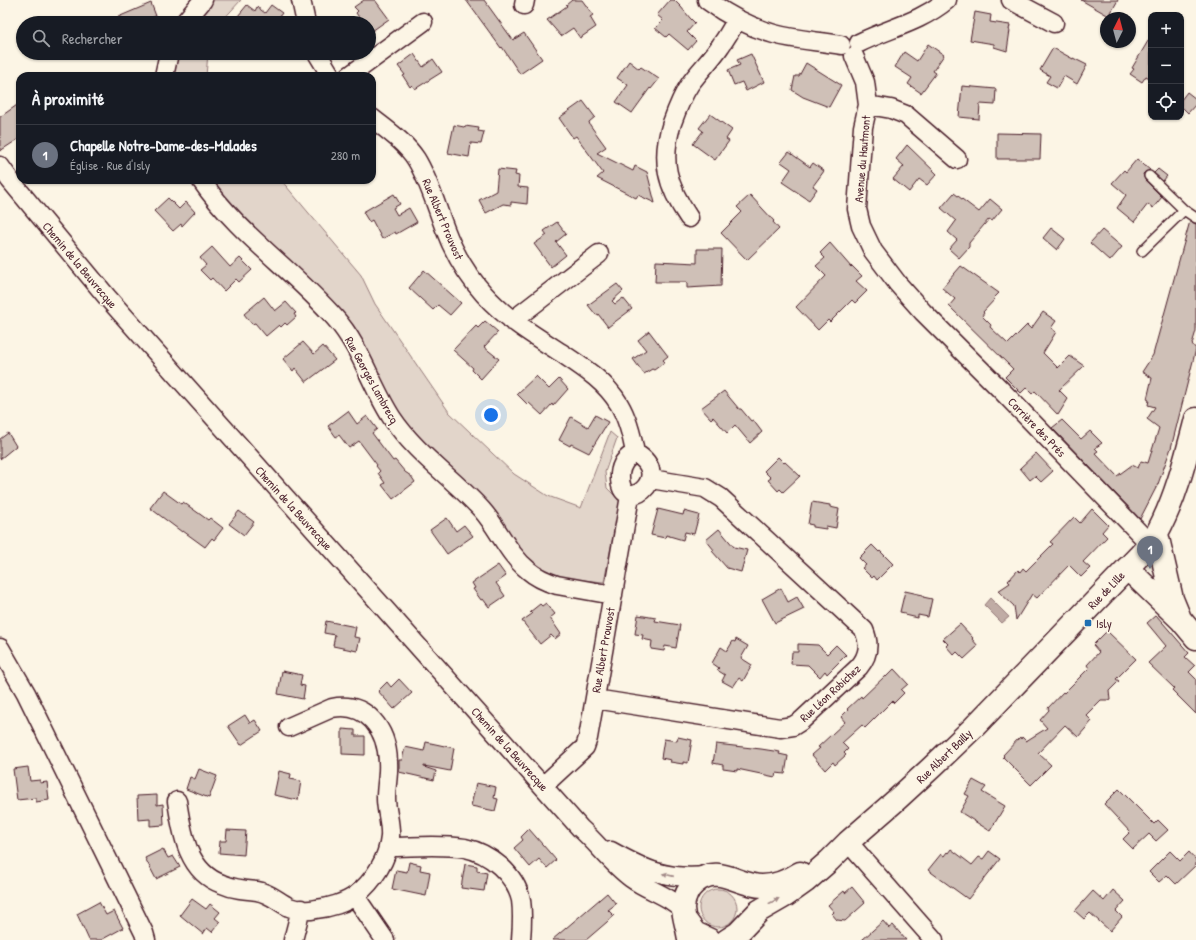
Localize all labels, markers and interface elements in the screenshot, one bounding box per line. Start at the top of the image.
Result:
north arrow [1100,12,1136,48]
map controls [1148,12,1184,120]
button: + [1148,12,1184,48]
search box [16,16,376,60]
icon: search [30,27,52,49]
text: Rechercher [62,28,123,49]
button: − [1148,48,1184,84]
button: locate [1148,84,1184,120]
text: À proximité [32,87,104,110]
street label: Avenue du Hautmont [850,114,874,203]
text: Chapelle Notre-Dame-des-Malades [70,135,257,156]
text: 1 [43,146,47,164]
text: 280 m [331,146,360,164]
text: Église · Rue d'Isly [70,156,150,174]
street label: Rue Albert Prouvost [418,176,468,263]
street label: Chemin de la Beuvrecque [39,218,121,312]
street label: Rue Georges Lambrecq [341,333,403,427]
street label: Carrière des Prés [1004,393,1070,461]
your location [481,405,501,425]
street label: Chemin de la Beuvrecque [252,462,337,554]
pin: 1 [1137,536,1163,569]
street label: Rue de Lille [1084,567,1129,613]
street label: Rue Albert Prouvost [587,605,619,694]
place label: Isly [1096,615,1112,632]
marker: Isly [1083,618,1093,628]
street label: Rue Léon Robichez [796,660,864,726]
street label: Chemin de la Beuvrecque [468,703,553,795]
street label: Rue Albert Bailly [912,725,976,787]
one-way arrow [661,872,674,878]
one-way arrow [768,898,780,905]

